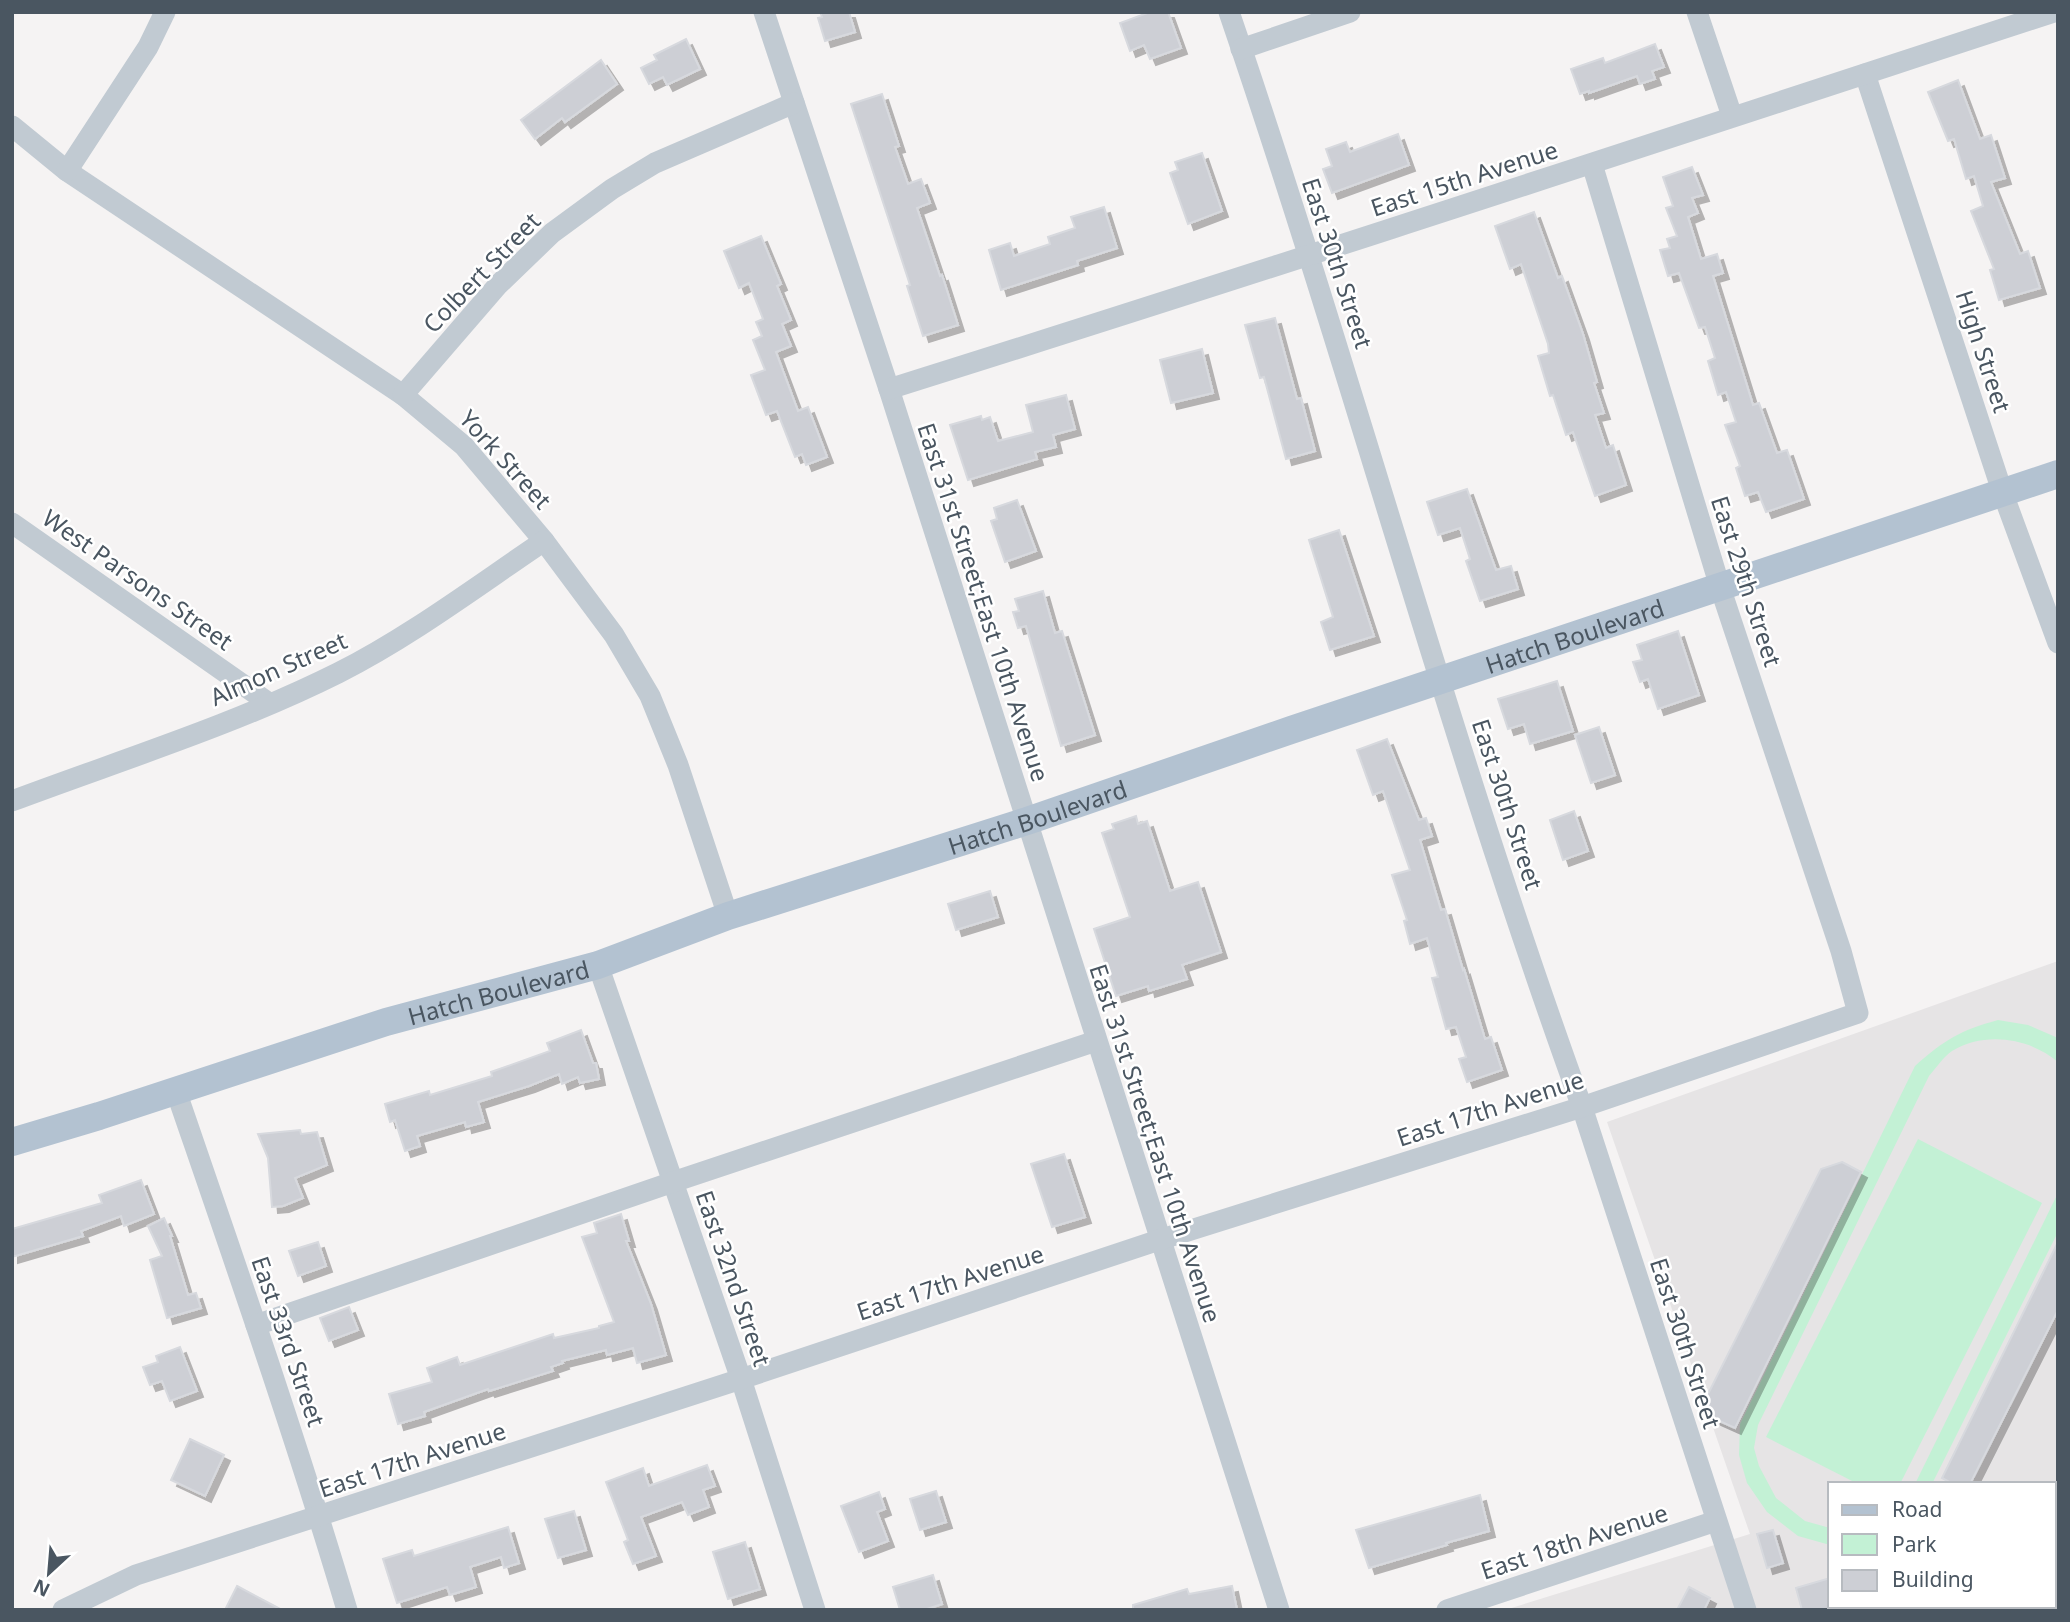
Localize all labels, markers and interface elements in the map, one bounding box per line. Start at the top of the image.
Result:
street label: East 15th Avenue [1366,132,1562,224]
street label: East 30th Street [1295,174,1381,353]
street label: Colbert Street [415,204,547,340]
street label: High Street [1949,286,2019,417]
street label: York Street [453,402,560,516]
street label: East 31st Street;East 10th Avenue [910,418,1058,786]
street label: East 29th Street [1704,492,1790,671]
street label: West Parsons Street [36,501,240,657]
street label: Hatch Boulevard [1481,590,1668,681]
street label: Almon Street [204,623,352,713]
street label: East 30th Street [1465,715,1551,894]
street label: Hatch Boulevard [944,771,1131,862]
street label: Hatch Boulevard [404,952,593,1032]
street label: East 31st Street;East 10th Avenue [1082,959,1230,1327]
street label: East 17th Avenue [1392,1062,1588,1154]
street label: East 32nd Street [689,1186,780,1370]
street label: East 17th Avenue [852,1236,1048,1328]
street label: East 33rd Street [244,1251,334,1431]
street label: East 30th Street [1643,1254,1729,1433]
street label: East 17th Avenue [314,1413,510,1505]
legend [1828,1482,2056,1608]
street label: East 18th Avenue [1476,1495,1672,1587]
text: Road [1892,1495,1942,1523]
text: Park [1892,1530,1937,1558]
north arrow [14,1538,84,1608]
text: Building [1892,1565,1974,1593]
text: N [29,1573,54,1603]

